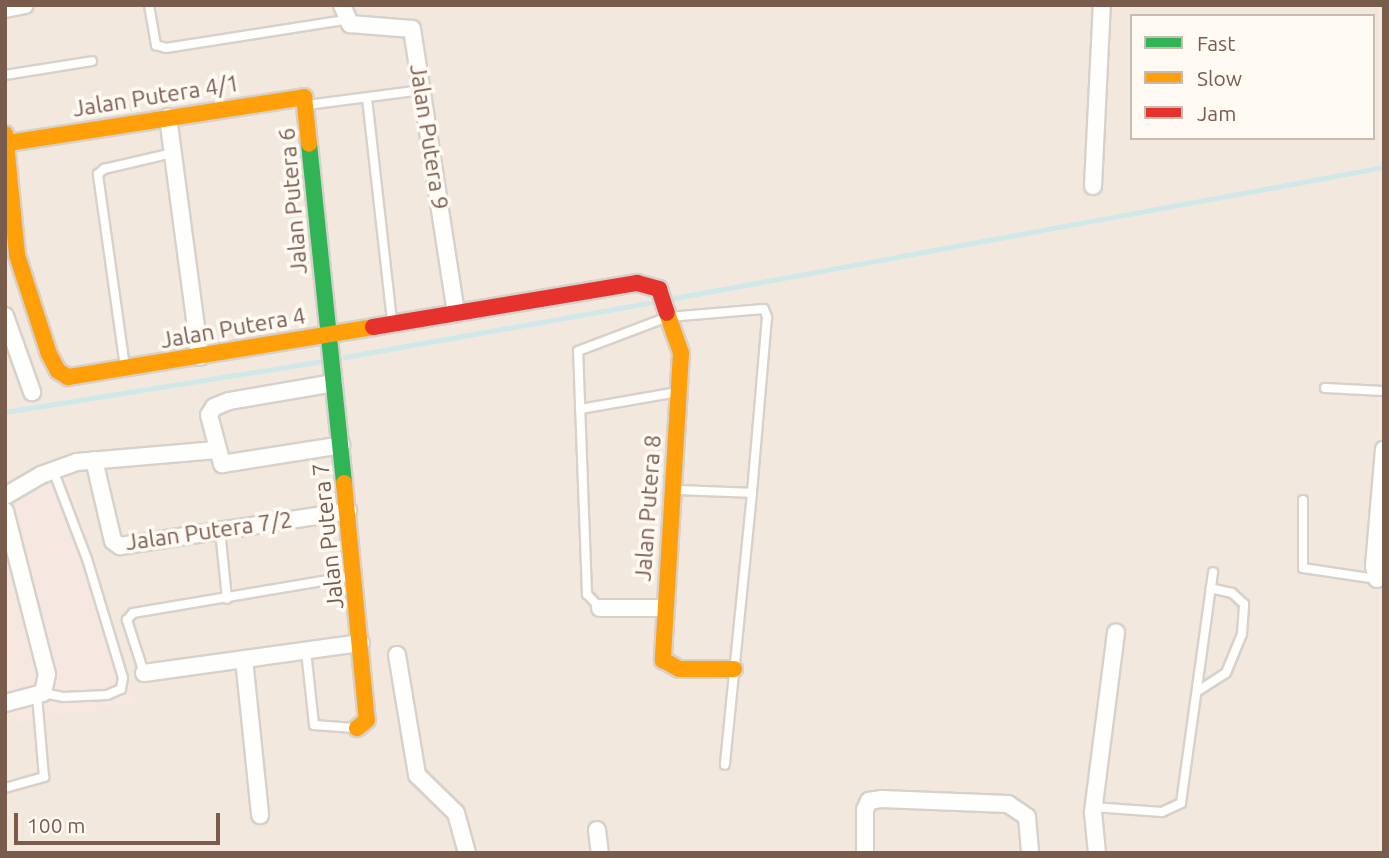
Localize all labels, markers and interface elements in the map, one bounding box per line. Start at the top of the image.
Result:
legend [1130,14,1375,140]
text: Fast [1197,31,1235,55]
street label: Jalan Putera 9 [404,62,454,212]
text: Slow [1197,66,1242,90]
street label: Jalan Putera 4/1 [71,69,241,123]
text: Jam [1197,101,1236,125]
street label: Jalan Putera 6 [273,127,313,275]
street label: Jalan Putera 4 [158,302,308,354]
street label: Jalan Putera 8 [629,434,667,582]
street label: Jalan Putera 7 [307,462,349,610]
street label: Jalan Putera 7/2 [124,506,294,556]
scale bar [18,798,224,842]
text: 100 m [27,813,85,837]

